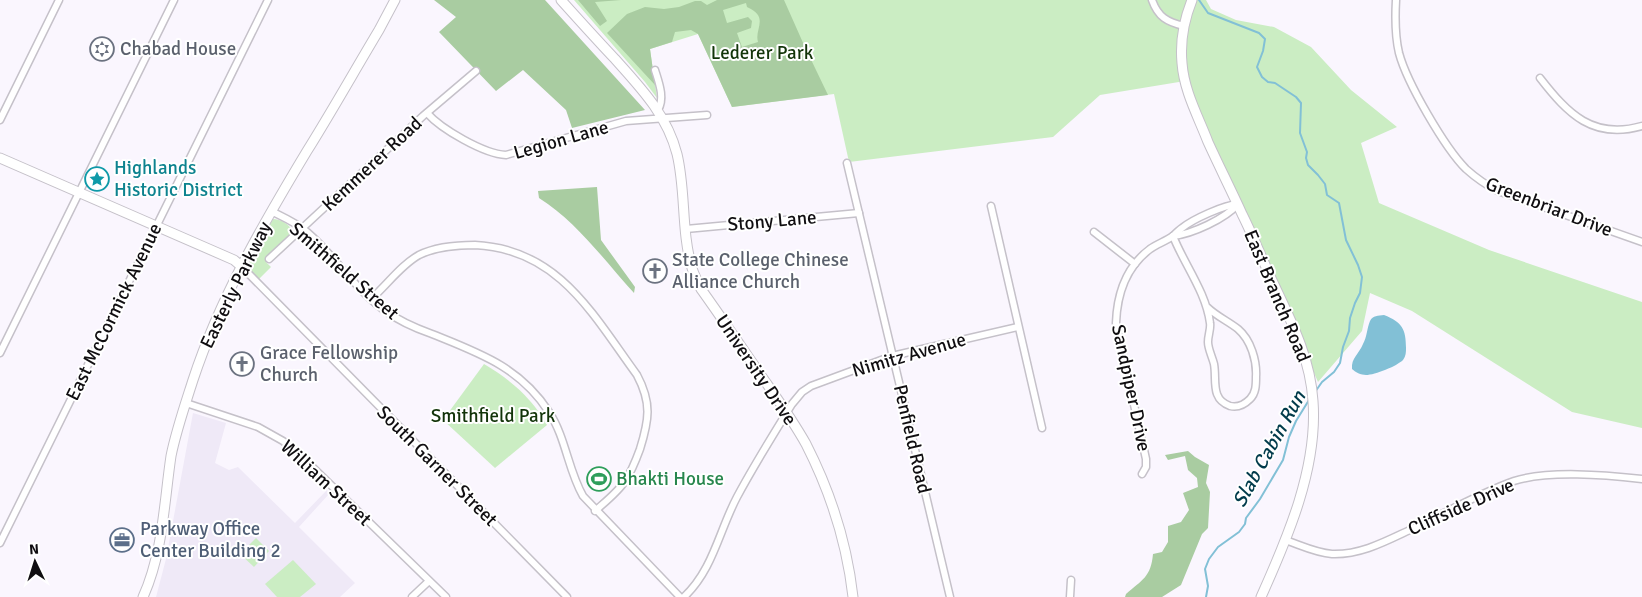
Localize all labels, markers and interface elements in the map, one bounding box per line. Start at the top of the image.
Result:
synagogue icon: Chabad House [89,36,115,62]
place label: Chabad House [120,37,236,61]
park label: Lederer Park [711,41,814,65]
street label: Kemmerer Road [317,111,427,217]
street label: Legion Lane [511,115,611,165]
place label: Highlands Historic District [114,156,243,202]
place icon: Highlands Historic District [84,166,110,192]
street label: Greenbriar Drive [1482,172,1616,242]
street label: Stony Lane [726,205,818,237]
street label: Easterly Parkway [195,217,277,352]
street label: Smithfield Street [284,217,404,325]
street label: East McCormick Avenue [61,219,167,405]
street label: East Branch Road [1238,226,1316,366]
place label: State College Chinese Alliance Church [672,248,849,294]
church icon: State College Chinese Alliance Church [642,258,668,284]
street label: University Drive [710,310,802,430]
street label: Sandpiper Drive [1106,322,1156,454]
street label: Nimitz Avenue [849,327,969,383]
place label: Grace Fellowship Church [260,341,398,387]
church icon: Grace Fellowship Church [229,351,255,377]
street label: Penfield Road [888,382,936,496]
water label: Slab Cabin Run [1227,386,1312,511]
street label: South Garner Street [371,400,503,532]
park label: Smithfield Park [431,404,556,428]
street label: William Street [275,435,377,531]
sports icon: Bhakti House [586,466,612,492]
place label: Bhakti House [616,467,724,491]
street label: Cliffside Drive [1404,473,1518,541]
place label: Parkway Office Center Building 2 [140,517,281,563]
office icon: Parkway Office Center Building 2 [109,527,135,553]
north arrow [10,537,60,587]
text: N [29,541,40,558]

